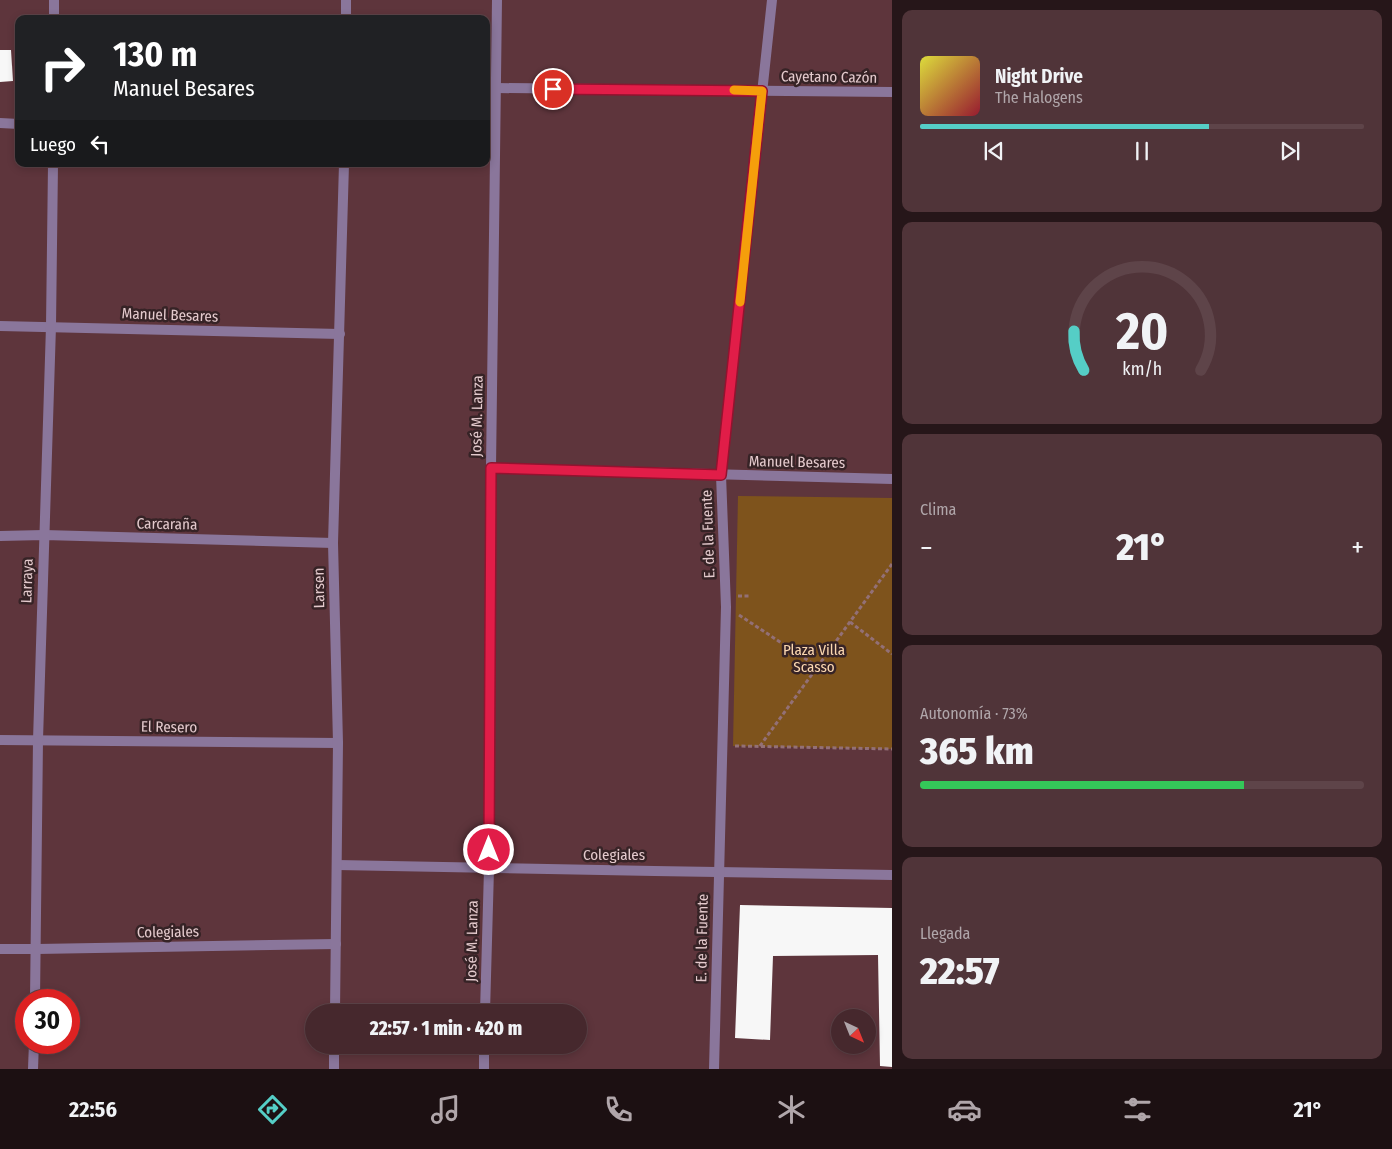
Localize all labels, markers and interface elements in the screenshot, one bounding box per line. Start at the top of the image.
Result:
text: 130 m [113,33,197,75]
icon: right [30,35,95,100]
text: Night Drive [995,65,1083,88]
street label: Cayetano Cazón [781,67,877,87]
pin [532,68,574,110]
text: Manuel Besares [113,75,255,102]
icon: arrive [539,75,567,103]
text: The Halogens [995,88,1083,107]
icon: left [86,130,114,158]
text: Luego [30,133,76,156]
icon: previous [980,137,1008,165]
icon: pause [1128,137,1156,165]
icon: next [1276,137,1304,165]
text: 20 [1115,300,1168,363]
street label: Manuel Besares [121,304,219,326]
text: km/h [1122,358,1162,380]
street label: José M. Lanza [467,375,487,457]
street label: Manuel Besares [749,452,845,472]
street label: E. de la Fuente [697,489,719,579]
text: Clima [920,500,956,519]
street label: Carcaraña [137,514,197,534]
text: 21° [1116,524,1168,570]
text: − [920,531,933,564]
text: + [1351,531,1364,564]
street label: Larraya [17,558,37,604]
street label: Larsen [310,568,328,608]
park label: Plaza Villa Scasso [783,641,845,676]
text: Autonomía · 73% [920,704,1028,723]
street label: El Resero [141,718,197,736]
text: 365 km [920,728,1034,774]
position arrow [462,823,514,875]
street label: Colegiales [583,846,645,864]
street label: E. de la Fuente [692,893,712,983]
street label: José M. Lanza [462,900,482,982]
street label: Colegiales [137,922,199,942]
text: Llegada [920,924,970,943]
text: 22:57 [920,948,999,994]
speed limit sign: 30 [15,989,80,1054]
north arrow [831,1009,876,1054]
map controls [831,1009,876,1054]
text: 22:57 · 1 min · 420 m [370,1017,522,1040]
icon: directions [255,1092,290,1127]
icon: music [428,1092,463,1127]
icon: phone [601,1092,636,1127]
icon: climate [774,1092,809,1127]
icon: car [947,1092,982,1127]
icon: filters [1120,1092,1155,1127]
text: 22:56 [69,1096,117,1123]
text: 21° [1293,1096,1323,1123]

